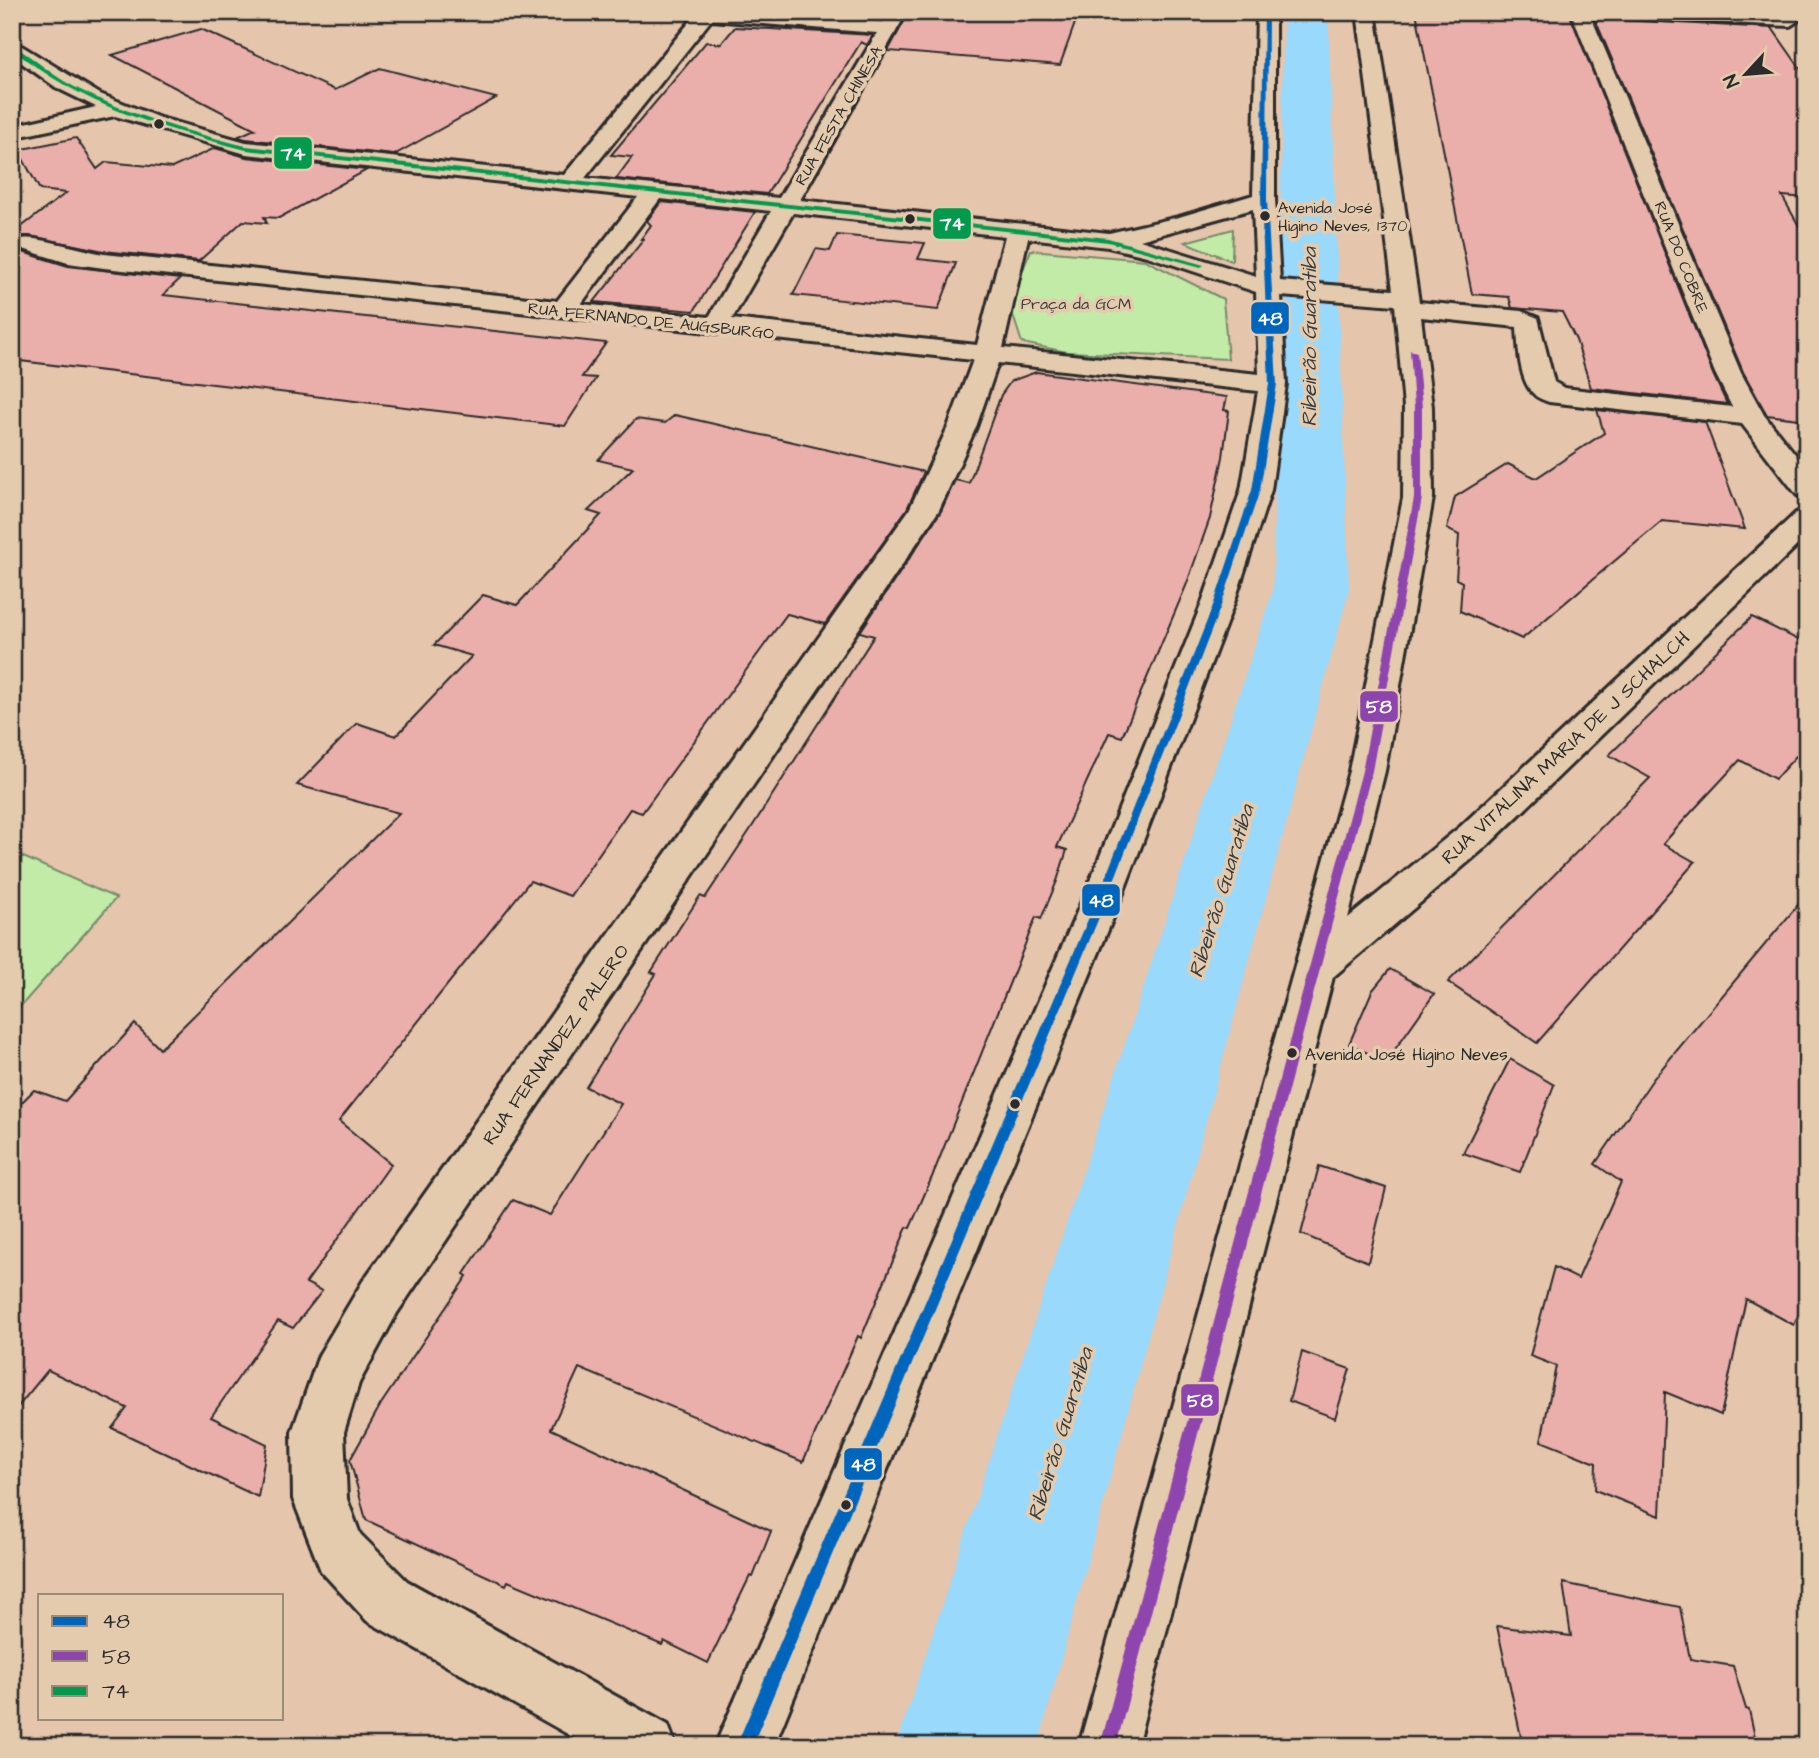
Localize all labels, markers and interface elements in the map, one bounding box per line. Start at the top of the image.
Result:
north arrow [1710,38,1780,108]
street label: RUA FESTA CHINESA [790,42,888,189]
text: N [1717,69,1747,92]
unlabelled marker [152,117,166,131]
line badge: 74 [273,136,313,170]
text: 74 [280,141,305,168]
place label: Avenida José Higino Neves, 1370 [1278,197,1407,238]
street label: RUA DO COBRE [1649,198,1714,317]
line badge: 74 [932,207,972,240]
marker: Avenida José Higino Neves, 1370 [1258,209,1272,223]
text: 74 [939,211,964,238]
unlabelled marker [903,212,917,226]
water label: Ribeirão Guaratiba [1295,246,1324,427]
park label: Praça da GCM [1021,293,1131,315]
street label: RUA FERNANDO DE AUGSBURGO [527,297,775,345]
line badge: 48 [1250,301,1290,335]
text: 48 [1257,306,1283,333]
street label: RUA VITALINA MARIA DE J SCHALCH [1436,625,1696,871]
line badge: 58 [1359,690,1399,723]
text: 58 [1366,694,1393,721]
water label: Ribeirão Guaratiba [1181,800,1262,981]
line badge: 48 [1081,883,1121,917]
text: 48 [1088,888,1114,915]
street label: RUA FERNANDEZ PALERO [477,939,636,1150]
place label: Avenida José Higino Neves [1305,1043,1508,1068]
marker: Avenida José Higino Neves [1285,1046,1299,1060]
unlabelled marker [1008,1097,1022,1111]
water label: Ribeirão Guaratiba [1020,1343,1101,1524]
line badge: 58 [1180,1383,1220,1417]
text: 58 [1187,1388,1214,1415]
line badge: 48 [843,1447,883,1481]
text: 48 [850,1452,876,1479]
unlabelled marker [839,1498,853,1512]
legend [38,1594,284,1720]
text: 48 [102,1607,130,1636]
text: 58 [102,1643,131,1672]
text: 74 [102,1677,129,1706]

